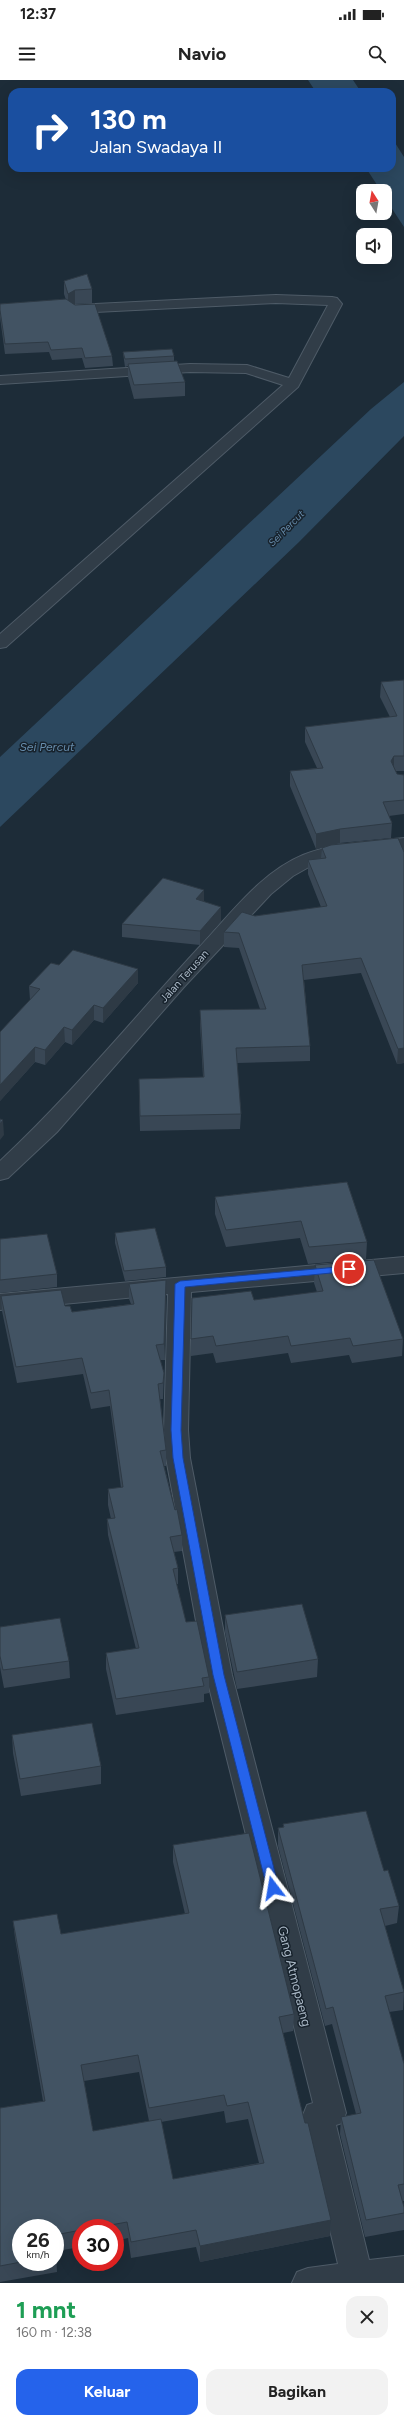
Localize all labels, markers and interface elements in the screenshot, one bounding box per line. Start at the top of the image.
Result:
text: 12:37 [20,5,56,23]
icon: menu [16,43,38,65]
text: Navio [178,43,226,65]
icon: search [366,43,388,65]
text: 130 m [90,102,167,136]
icon: right [24,104,76,156]
text: Jalan Swadaya II [90,136,222,158]
north arrow [356,184,392,220]
map controls [356,184,392,264]
button: sound [356,228,392,264]
water label: Sei Percut [266,507,307,549]
water label: Sei Percut [19,740,75,754]
street label: Jalan Terusan [157,947,211,1005]
pin [332,1252,366,1286]
icon: arrive [338,1258,360,1280]
position arrow [252,1867,294,1909]
street label: Gang Atmopaeng [275,1924,314,2028]
speed limit sign: 30 [72,2219,124,2271]
text: 26 [26,2228,50,2252]
text: km/h [27,2248,49,2261]
text: 1 mnt [16,2295,76,2324]
button: close [346,2296,388,2338]
text: 160 m · 12:38 [16,2325,92,2340]
button: Keluar [16,2369,198,2415]
button: Bagikan [206,2369,388,2415]

